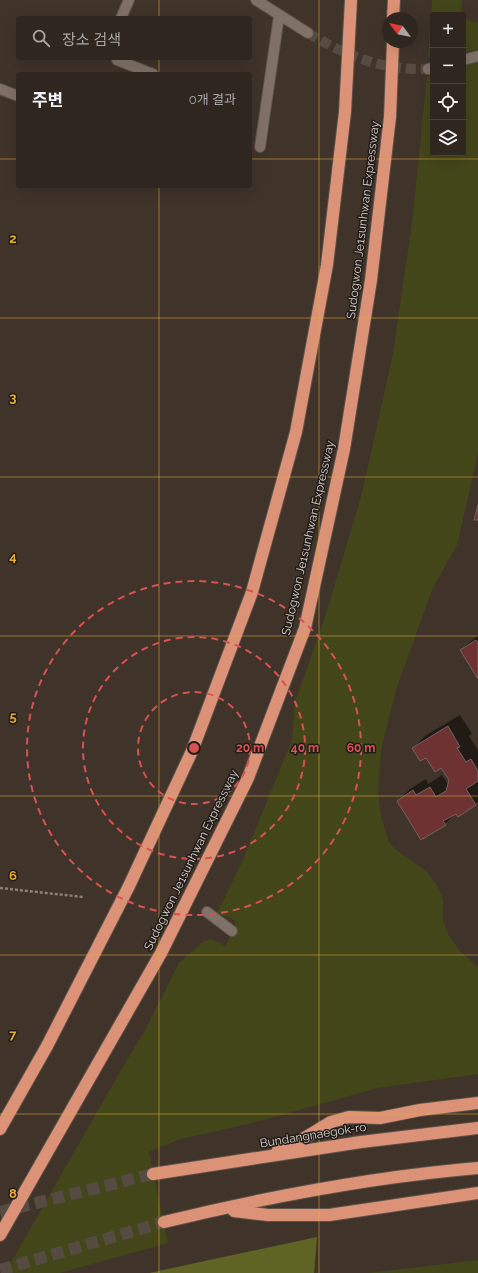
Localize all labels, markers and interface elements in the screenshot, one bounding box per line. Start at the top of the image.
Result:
north arrow [382,12,418,48]
map controls [430,12,466,156]
button: + [430,12,466,48]
search box [16,16,252,60]
icon: search [30,27,52,49]
text: 장소 검색 [62,31,121,49]
button: − [430,48,466,84]
button: locate [430,84,466,120]
text: 주변 [32,90,63,110]
text: 0개 결과 [189,92,236,107]
street label: Sudogwon Je1sunhwan Expressway [344,120,382,320]
button: layers [430,120,466,156]
text: 2 [9,231,17,246]
text: 3 [9,390,17,405]
street label: Sudogwon Je1sunhwan Expressway [279,439,337,637]
text: 4 [9,549,17,564]
text: 5 [9,709,17,724]
centre of rings [187,741,201,755]
text: 20 m [236,741,264,755]
text: 40 m [291,741,319,755]
text: 60 m [347,741,375,755]
street label: Sudogwon Je1sunhwan Expressway [141,767,241,953]
text: 6 [9,868,17,883]
text: 7 [9,1027,17,1042]
street label: Bundangnaegok-ro [259,1120,367,1150]
text: 8 [9,1186,17,1201]

